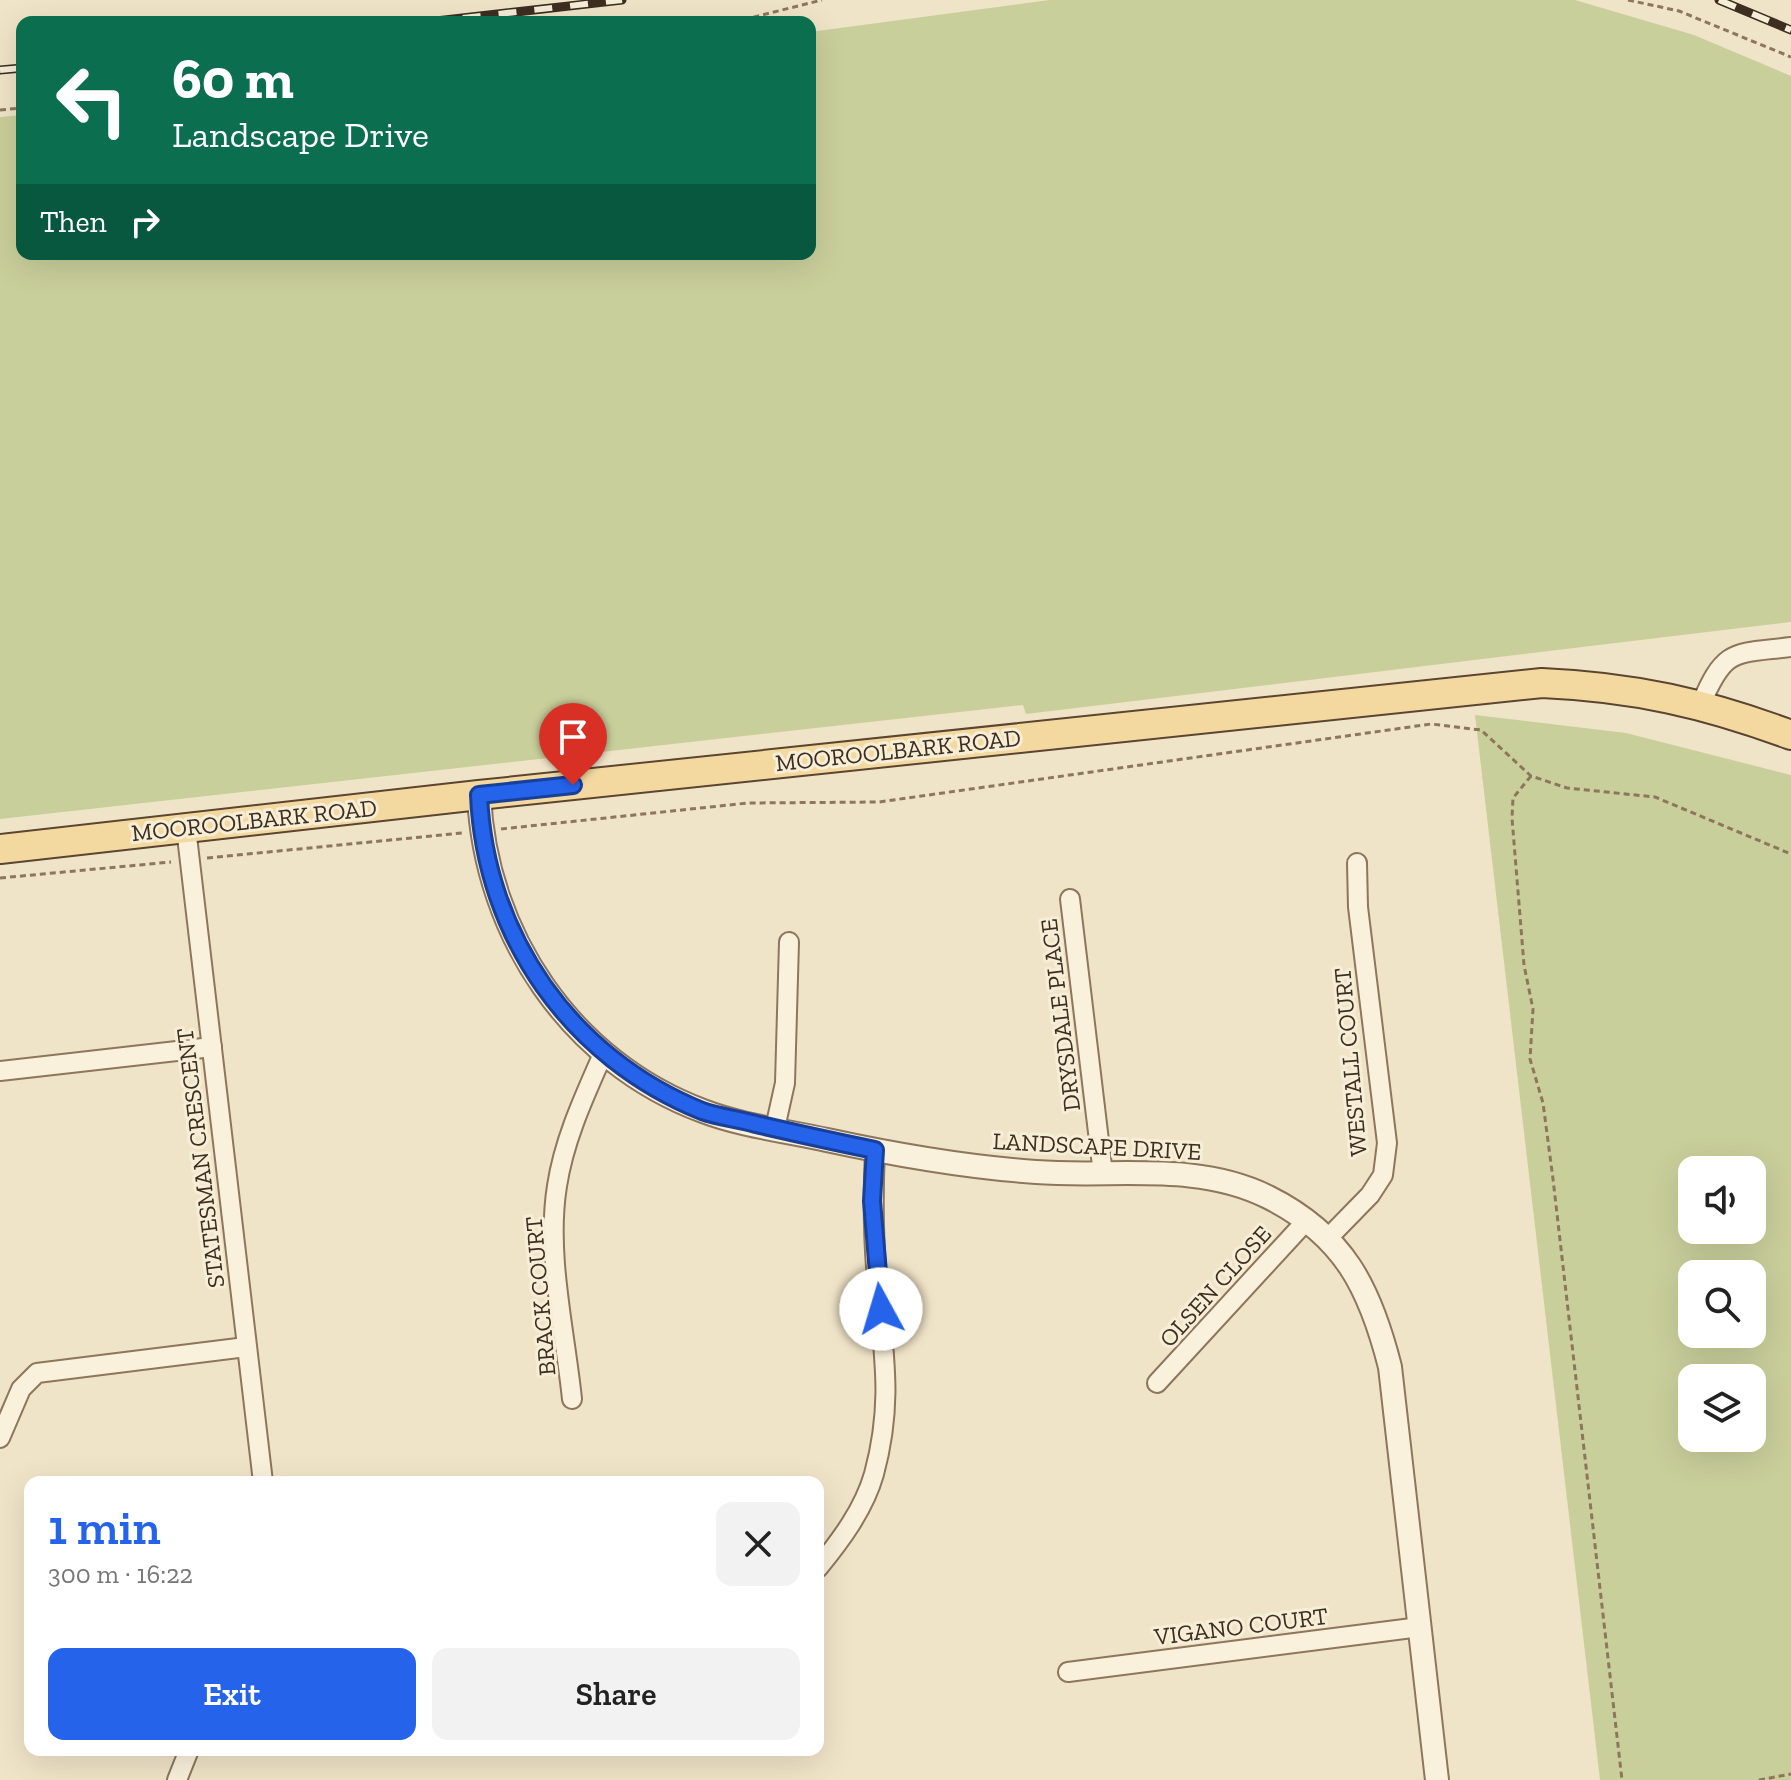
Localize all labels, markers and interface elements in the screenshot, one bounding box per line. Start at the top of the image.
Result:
text: 60 m [172,45,294,112]
icon: left [40,48,144,152]
text: Landscape Drive [172,113,429,156]
icon: right [123,200,167,244]
text: Then [40,204,107,240]
pin [539,703,607,785]
icon: arrive [551,715,595,759]
street label: MOOROOLBARK ROAD [774,723,1022,777]
street label: MOOROOLBARK ROAD [130,793,378,847]
street label: DRYSDALE PLACE [1034,917,1086,1113]
street label: WESTALL COURT [1327,966,1373,1157]
street label: STATESMAN CRESCENT [170,1026,230,1290]
street label: LANDSCAPE DRIVE [992,1126,1202,1166]
map controls [1678,1156,1766,1452]
button: sound [1678,1156,1766,1244]
street label: BRACK COURT [519,1215,561,1377]
street label: OLSEN CLOSE [1153,1219,1277,1353]
button: search [1678,1260,1766,1348]
position arrow [839,1267,923,1351]
button: layers [1678,1364,1766,1452]
text: 1 min [48,1499,161,1556]
button: close [716,1502,800,1586]
text: 300 m · 16:22 [48,1558,193,1590]
street label: VIGANO COURT [1151,1601,1330,1651]
button: Exit [48,1648,416,1740]
button: Share [432,1648,800,1740]

